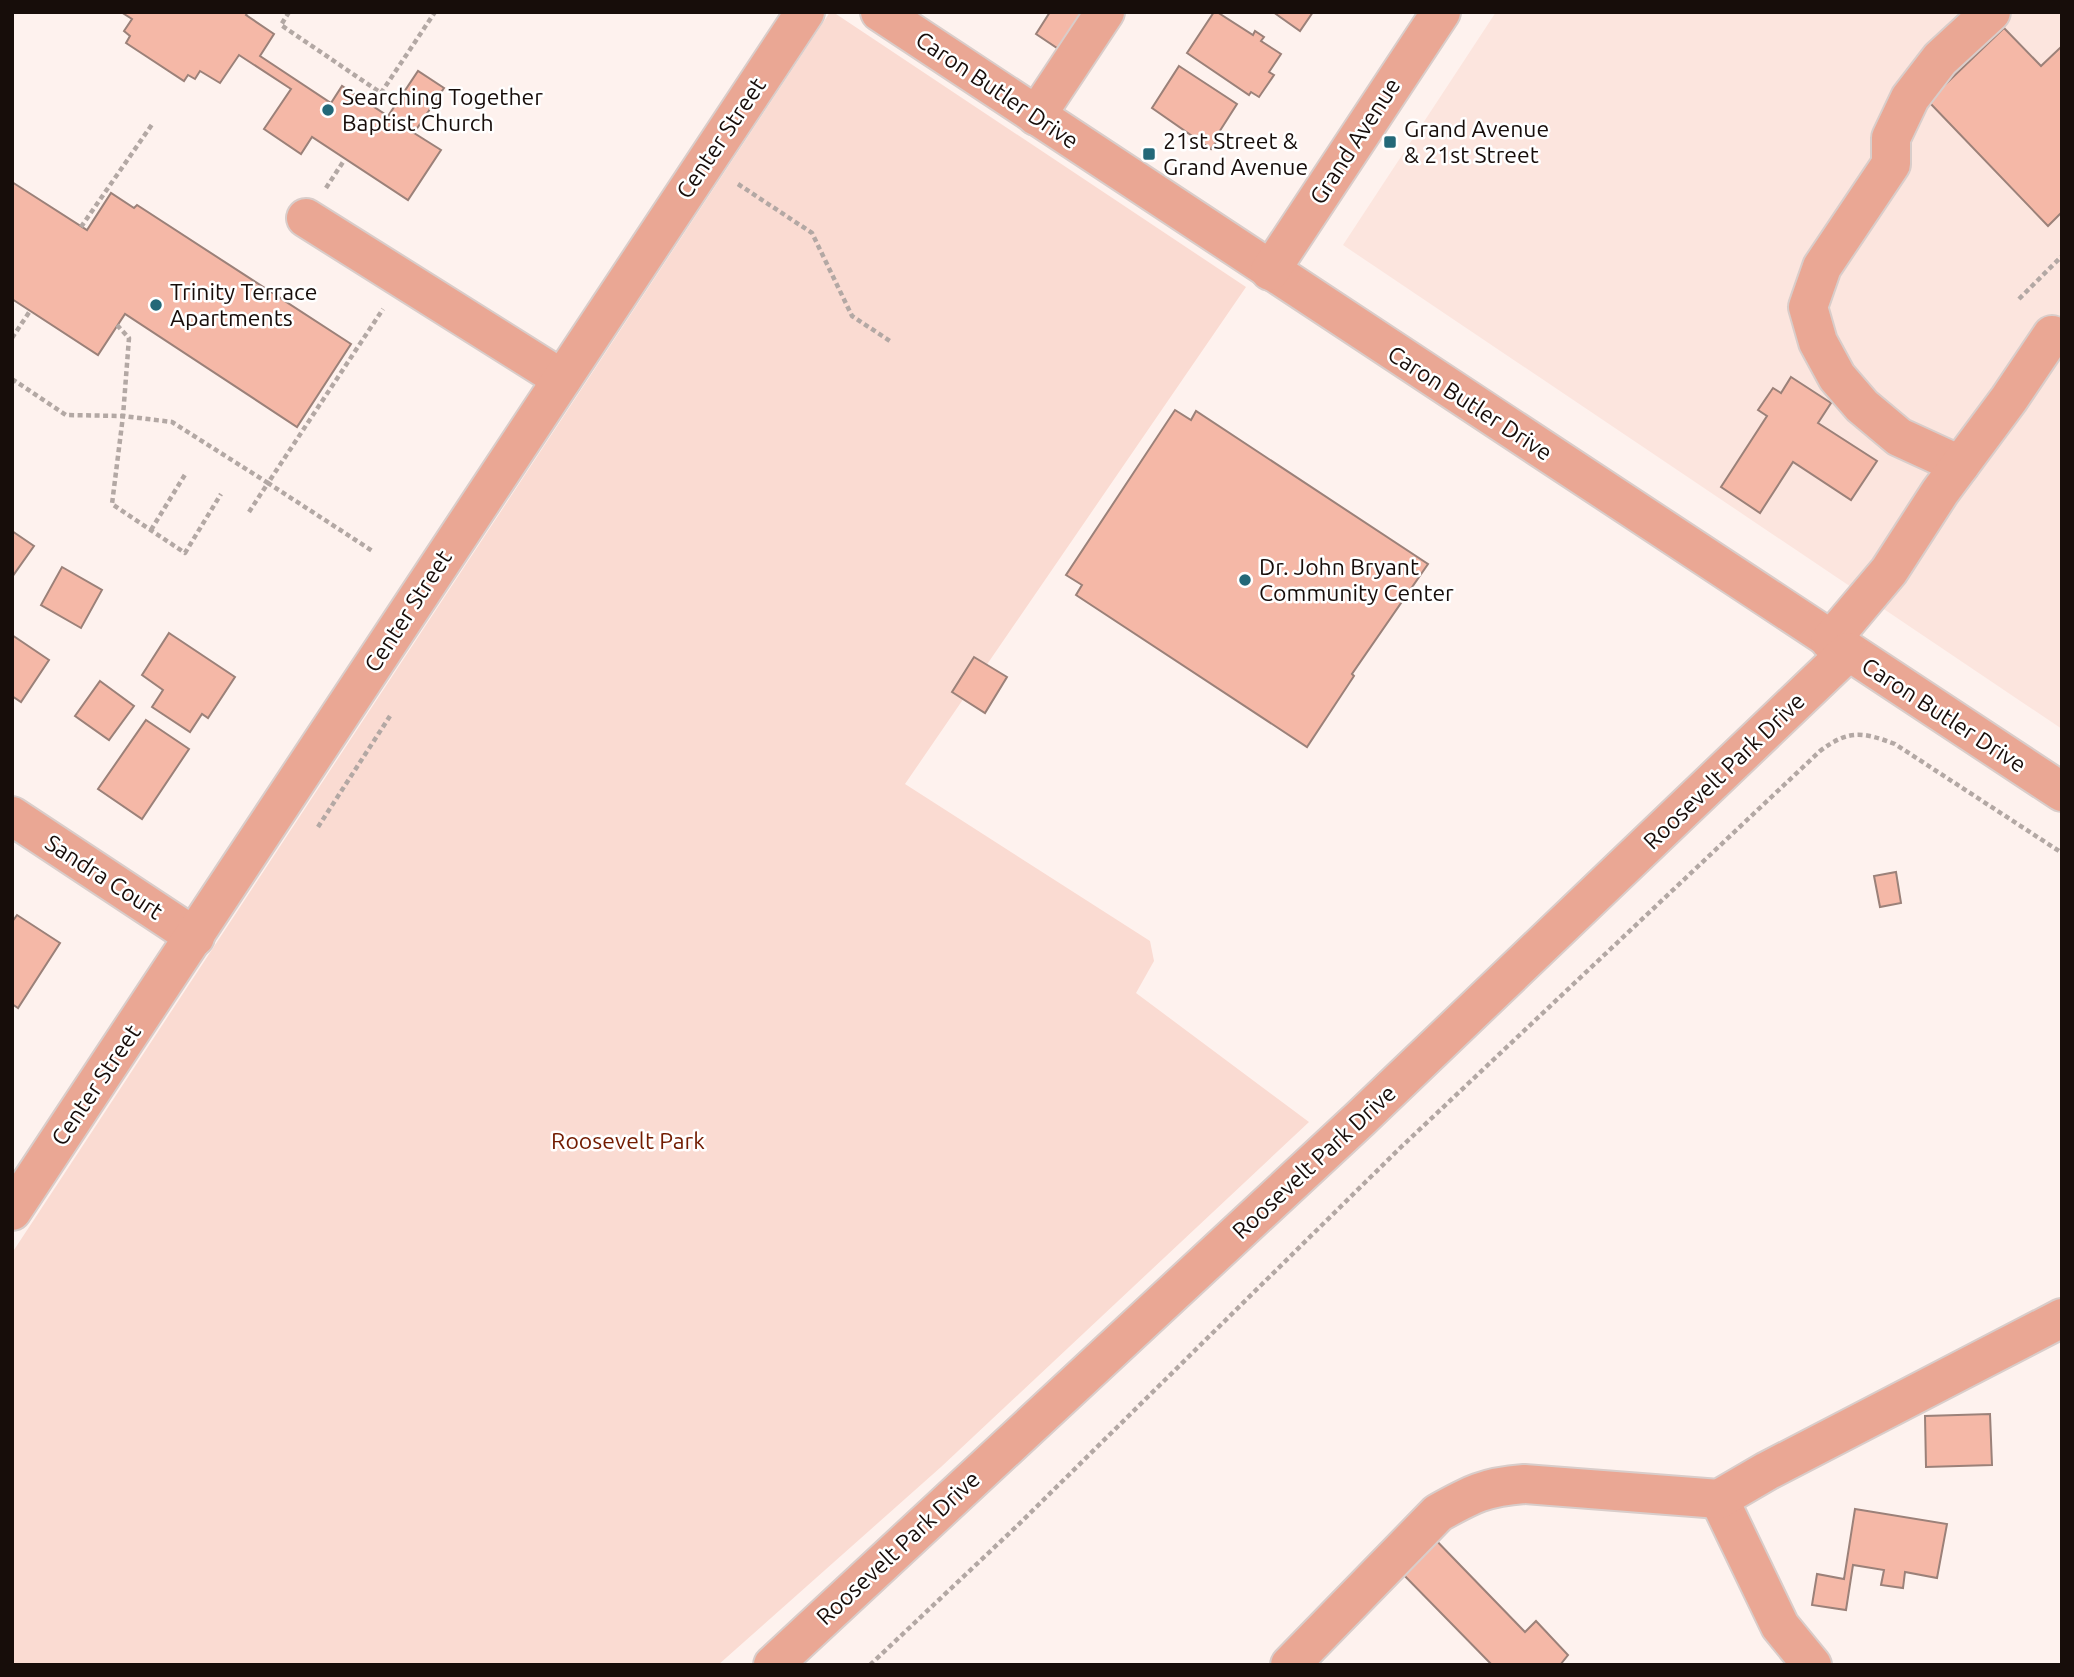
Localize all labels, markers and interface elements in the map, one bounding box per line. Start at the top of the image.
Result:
street label: Caron Butler Drive [911,26,1083,153]
street label: Center Street [671,73,770,203]
street label: Grand Avenue [1305,73,1405,208]
place label: Searching Together Baptist Church [342,84,543,135]
marker: Searching Together Baptist Church [320,102,336,118]
place label: Grand Avenue & 21st Street [1404,116,1549,167]
place label: 21st Street & Grand Avenue [1163,128,1308,179]
marker: Grand Avenue & 21st Street [1382,134,1398,150]
marker: 21st Street & Grand Avenue [1141,146,1157,162]
place label: Trinity Terrace Apartments [170,279,317,330]
marker: Trinity Terrace Apartments [148,297,164,313]
street label: Caron Butler Drive [1384,340,1557,465]
street label: Center Street [359,545,456,676]
place label: Dr. John Bryant Community Center [1259,554,1454,605]
marker: Dr. John Bryant Community Center [1237,572,1253,588]
street label: Caron Butler Drive [1858,652,2031,777]
street label: Roosevelt Park Drive [1638,688,1809,854]
street label: Sandra Court [41,829,168,924]
street label: Center Street [46,1020,145,1150]
street label: Roosevelt Park Drive [1227,1080,1400,1244]
park label: Roosevelt Park [551,1128,705,1153]
street label: Roosevelt Park Drive [811,1466,984,1630]

